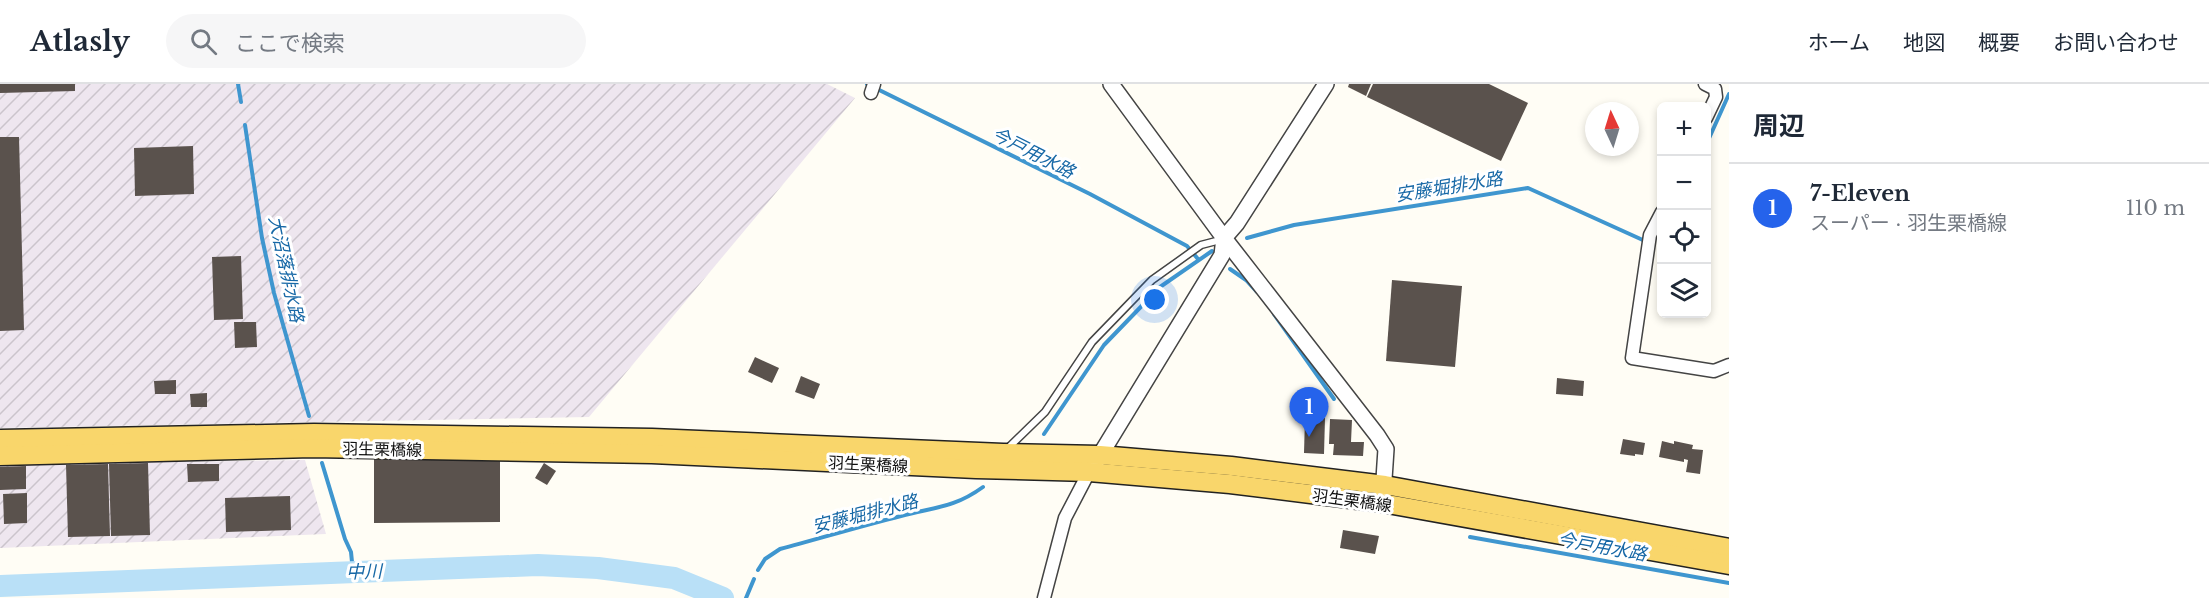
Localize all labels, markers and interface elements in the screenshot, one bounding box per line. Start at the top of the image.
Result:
search box [166,14,586,68]
text: Atlasly [30,24,130,59]
icon: search [187,25,220,58]
text: ここで検索 [235,30,345,57]
text: ホーム [1808,30,1870,56]
text: 地図 [1903,30,1945,56]
text: 概要 [1978,30,2020,56]
text: お問い合わせ [2053,30,2179,56]
north arrow [1585,102,1639,156]
map controls [1657,102,1711,318]
button: + [1657,102,1711,156]
text: 周辺 [1753,110,1805,142]
water label: 今戸用水路 [988,123,1080,184]
button: − [1657,156,1711,210]
water label: 安藤堀排水路 [1394,167,1506,206]
text: 7-Eleven [1810,180,1910,207]
text: 1 [1768,196,1777,220]
text: 110 m [2126,196,2185,220]
button: locate [1657,210,1711,264]
text: スーパー · 羽生栗橋線 [1810,211,2007,235]
water label: 大沼落排水路 [264,214,308,326]
button: layers [1657,264,1711,318]
your location [1140,285,1169,314]
pin: 1 [1290,388,1328,437]
street label: 羽生栗橋線 [342,438,422,460]
street label: 羽生栗橋線 [828,452,908,476]
street label: 羽生栗橋線 [1311,485,1393,515]
water label: 安藤堀排水路 [810,490,922,538]
water label: 今戸用水路 [1556,528,1650,566]
water label: 中川 [346,560,384,584]

